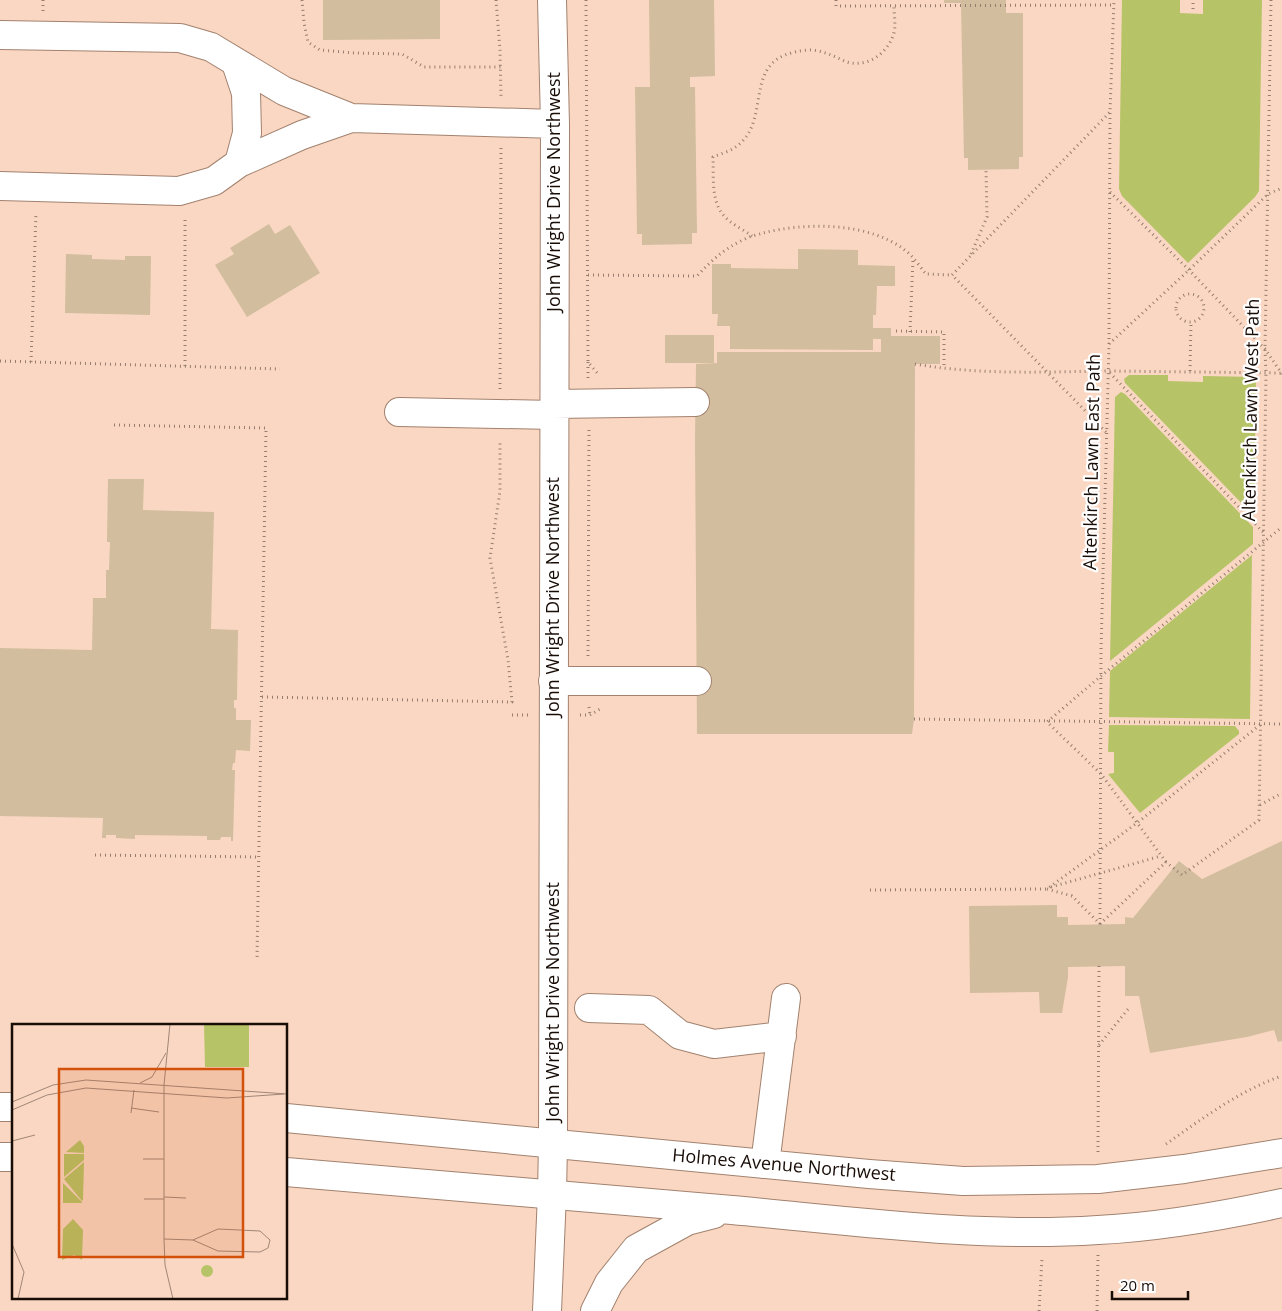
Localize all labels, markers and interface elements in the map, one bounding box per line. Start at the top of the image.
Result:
street label: John Wright Drive Northwest [541,72,565,314]
street label: Altenkirch Lawn West Path [1236,298,1264,522]
street label: Altenkirch Lawn East Path [1077,354,1105,570]
street label: John Wright Drive Northwest [540,477,564,719]
street label: John Wright Drive Northwest [540,882,564,1124]
inset map [12,1024,288,1298]
street label: Holmes Avenue Northwest [671,1142,897,1186]
scale bar [1112,1268,1188,1300]
text: 20 m [1120,1275,1155,1295]

